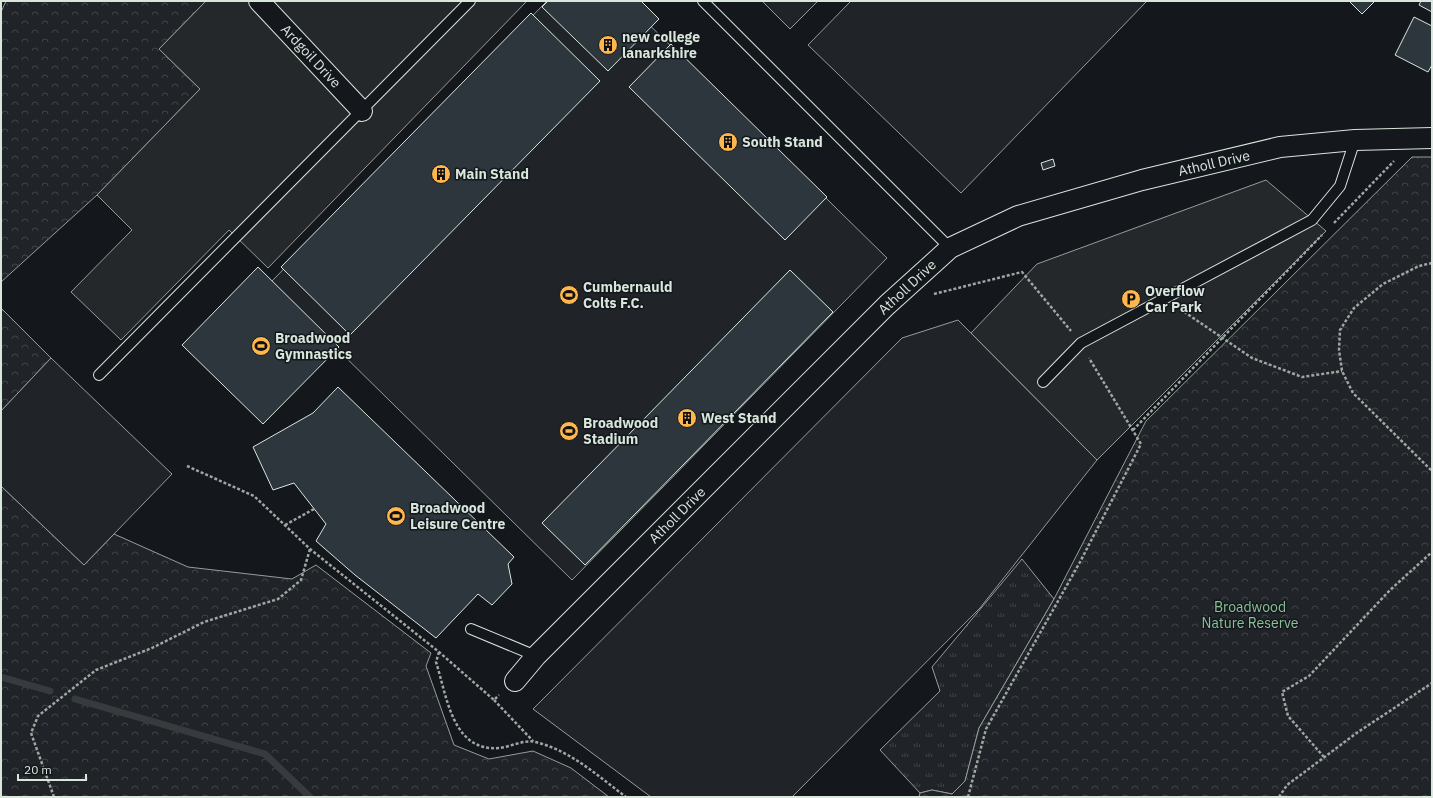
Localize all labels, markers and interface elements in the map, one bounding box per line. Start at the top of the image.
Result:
street label: Ardgoil Drive [277,20,345,92]
place label: new college lanarkshire [622,28,700,62]
building icon: new college lanarkshire [597,34,619,56]
building icon: South Stand [717,131,739,153]
place label: South Stand [742,133,823,151]
street label: Atholl Drive [1176,146,1252,180]
building icon: Main Stand [430,163,452,185]
place label: Main Stand [455,165,529,183]
street label: Atholl Drive [874,255,940,318]
place label: Cumbernauld Colts F.C. [583,278,672,312]
place label: Overflow Car Park [1145,282,1205,316]
sports icon: Cumbernauld Colts F.C. [558,284,580,306]
parking icon: Overflow Car Park [1120,288,1142,310]
place label: Broadwood Gymnastics [275,329,352,363]
sports icon: Broadwood Gymnastics [250,335,272,357]
building icon: West Stand [676,407,698,429]
place label: West Stand [701,409,777,427]
place label: Broadwood Stadium [583,414,658,448]
sports icon: Broadwood Stadium [558,420,580,442]
street label: Atholl Drive [645,483,709,547]
place label: Broadwood Leisure Centre [410,499,506,533]
sports icon: Broadwood Leisure Centre [385,505,407,527]
park label: Broadwood Nature Reserve [1202,598,1299,632]
scale bar [18,756,86,782]
text: 20 m [24,762,52,777]

